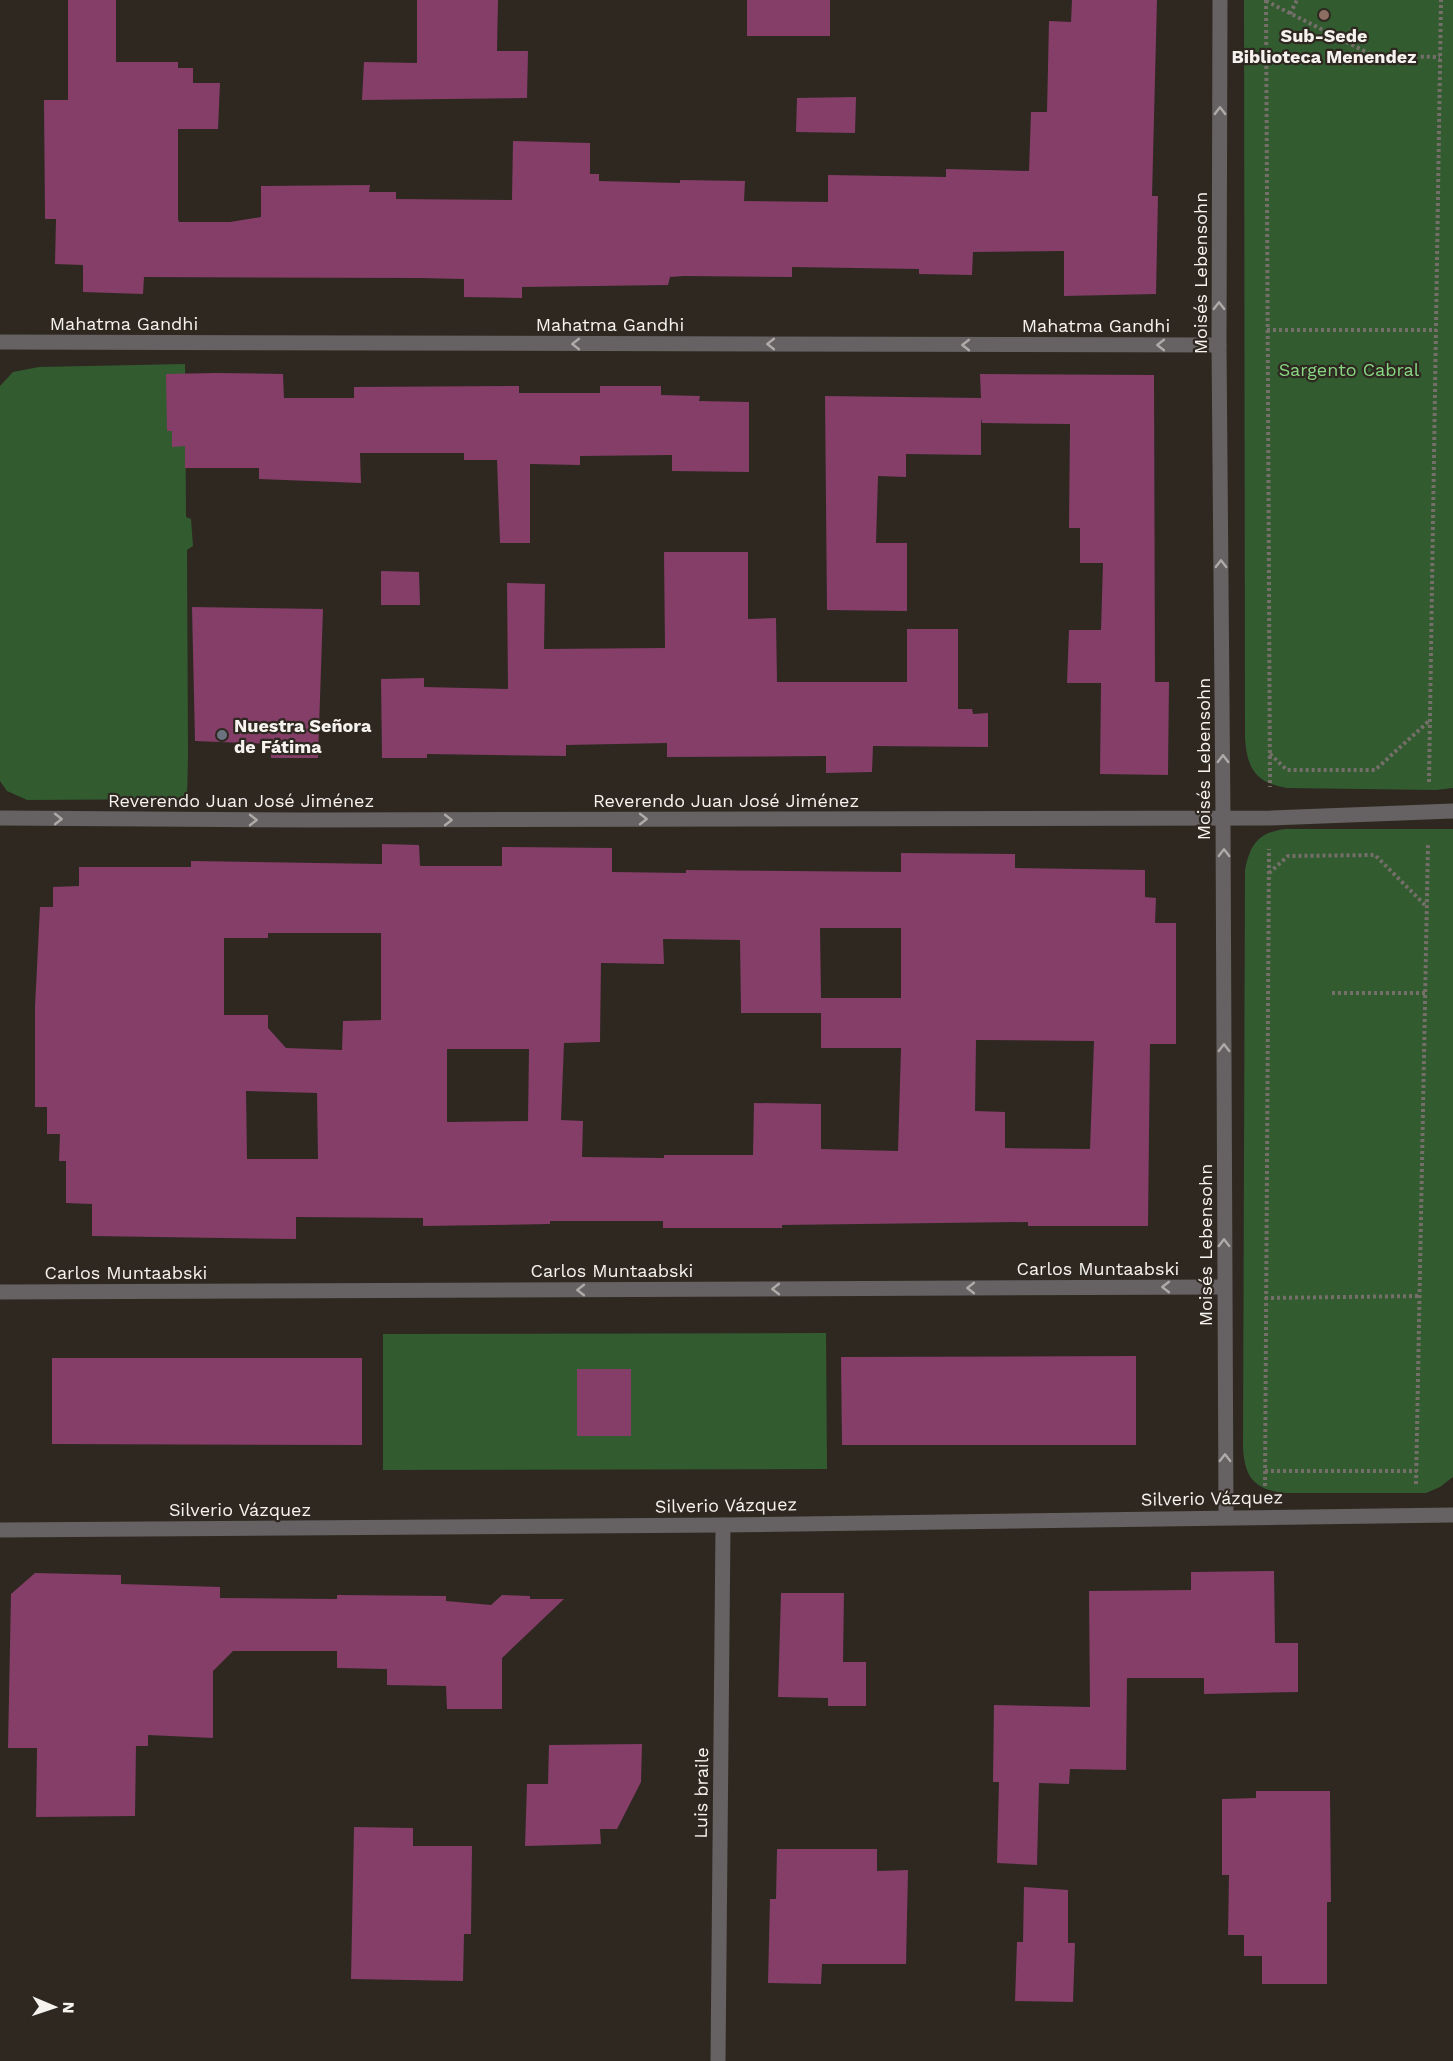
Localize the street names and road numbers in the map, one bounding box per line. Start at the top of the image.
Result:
street label: Moisés Lebensohn [1190,192,1211,354]
street label: Mahatma Gandhi [50,313,198,334]
street label: Mahatma Gandhi [536,314,684,335]
street label: Mahatma Gandhi [1022,315,1170,336]
street label: Moisés Lebensohn [1193,678,1214,840]
street label: Reverendo Juan José Jiménez [108,790,374,811]
street label: Reverendo Juan José Jiménez [593,790,859,811]
street label: Moisés Lebensohn [1195,1164,1216,1326]
street label: Carlos Muntaabski [1017,1258,1179,1279]
street label: Carlos Muntaabski [531,1260,693,1281]
street label: Carlos Muntaabski [45,1262,207,1283]
street label: Silverio Vázquez [1141,1486,1283,1510]
street label: Silverio Vázquez [655,1493,797,1517]
street label: Silverio Vázquez [169,1499,311,1520]
street label: Luis braile [690,1747,712,1839]

